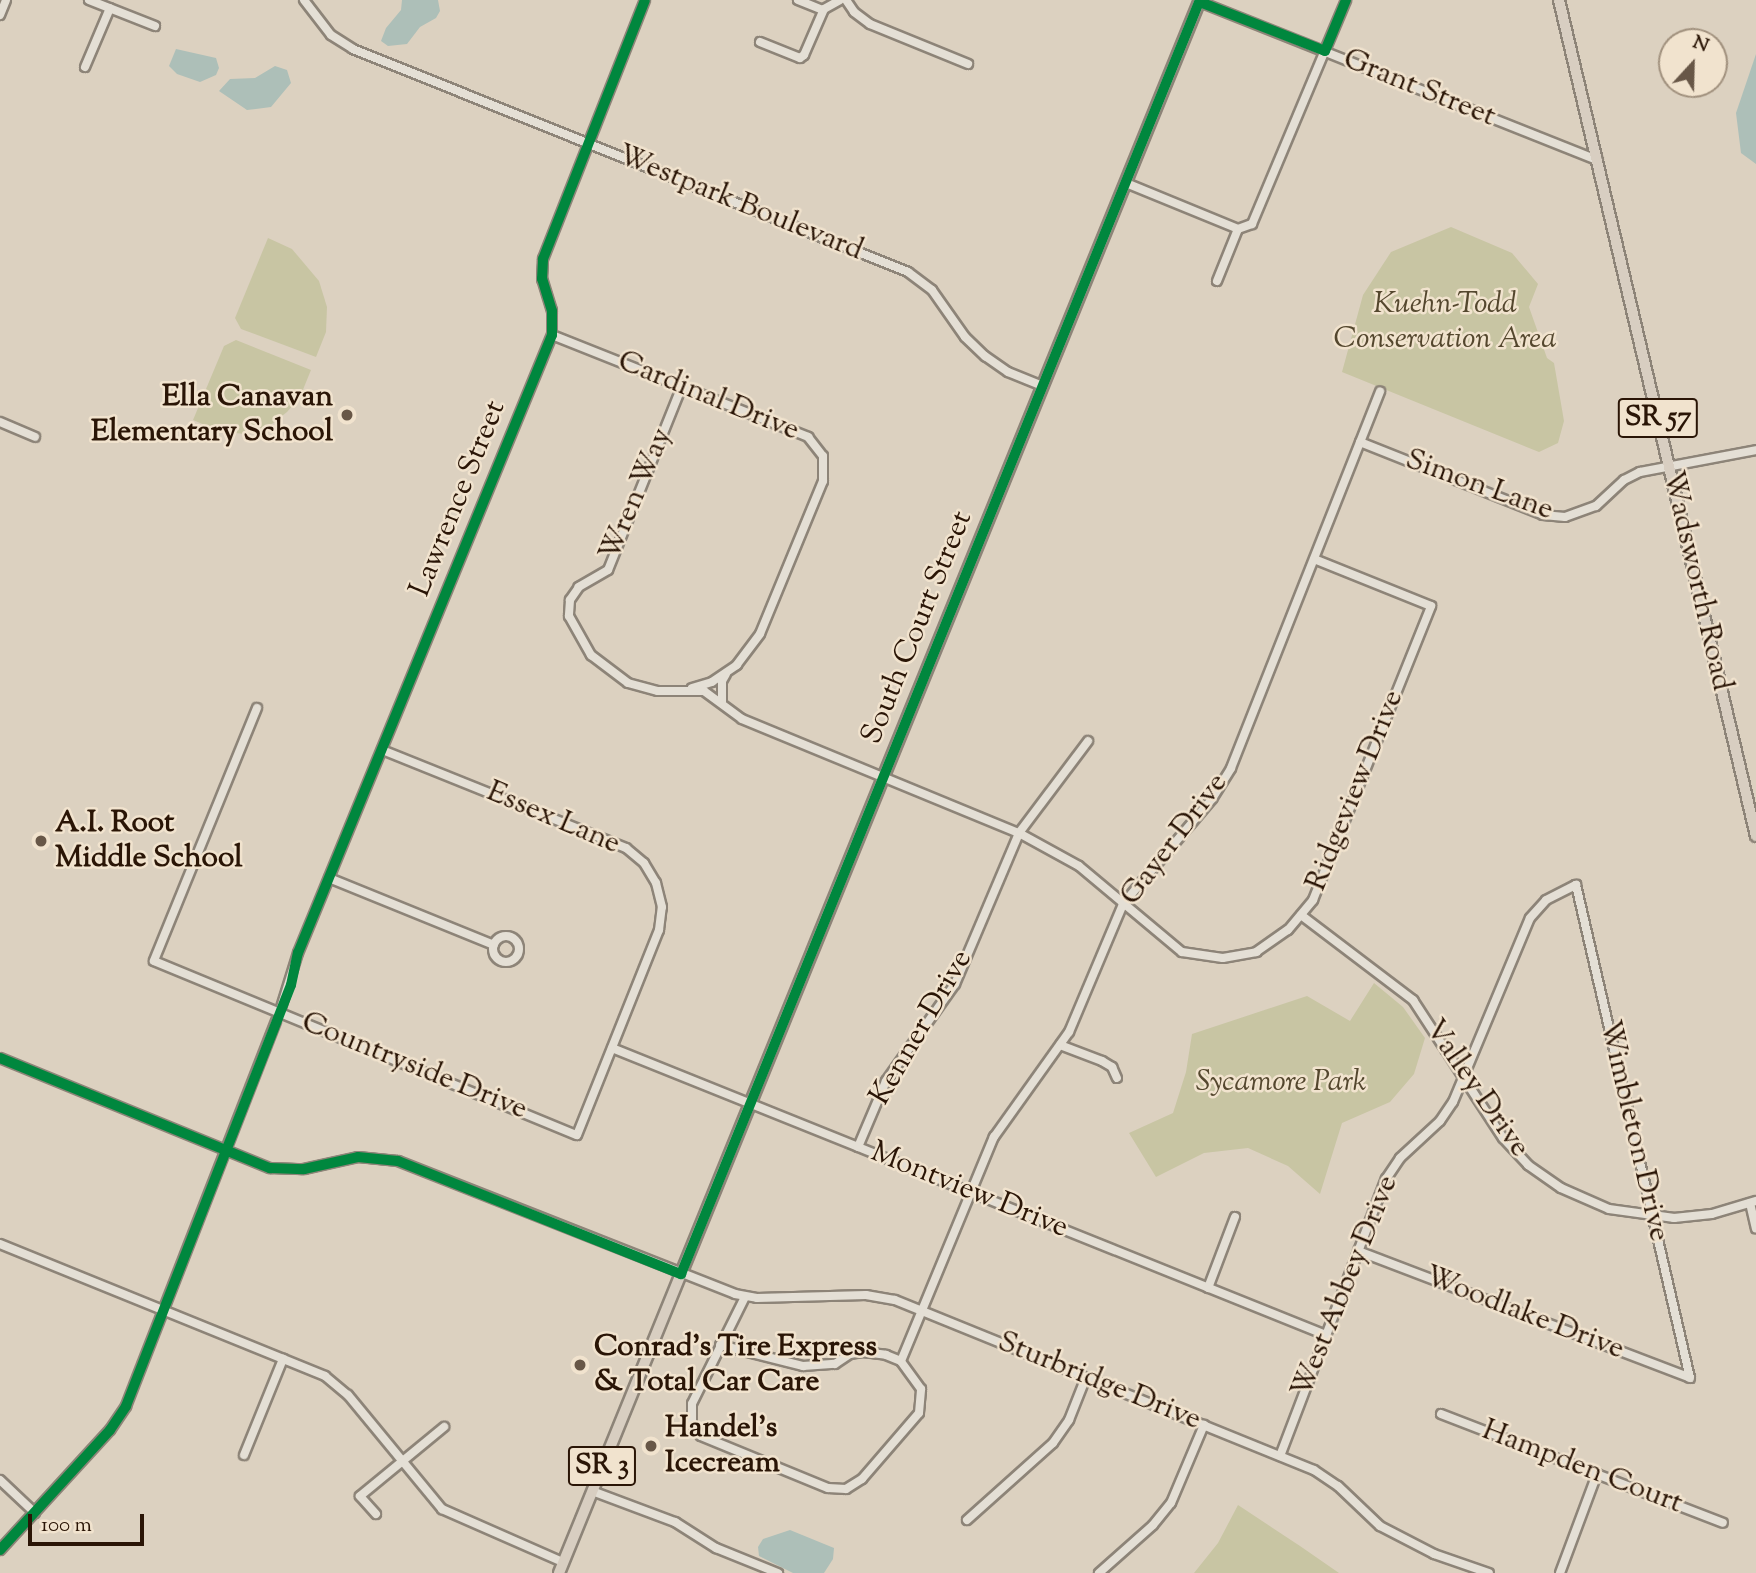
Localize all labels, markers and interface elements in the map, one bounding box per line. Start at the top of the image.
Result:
north arrow [1658,28,1728,98]
text: N [1688,30,1712,60]
street label: Grant Street [1338,42,1500,136]
street label: Westpark Boulevard [612,138,868,270]
park label: Kuehn-Todd Conservation Area [1333,287,1557,358]
street label: Cardinal Drive [612,344,804,450]
place label: Ella Canavan Elementary School [91,380,333,450]
road number: SR 57 [1618,394,1698,442]
street label: Lawrence Street [403,396,515,602]
marker: Ella Canavan Elementary School [339,407,355,423]
street label: Wren Way [593,423,681,567]
street label: Simon Lane [1400,443,1558,529]
street label: Wadsworth Road [1653,468,1739,694]
street label: South Court Street [855,506,981,750]
street label: Ridgeview Drive [1299,685,1413,897]
street label: Gayer Drive [1114,767,1236,913]
street label: Essex Lane [481,775,625,863]
place label: A.I. Root Middle School [55,806,243,876]
marker: A.I. Root Middle School [33,833,49,849]
street label: Kenner Drive [863,944,981,1112]
street label: Countryside Drive [296,1005,532,1129]
street label: Valley Drive [1415,1013,1537,1165]
street label: Wimbleton Drive [1590,1017,1676,1245]
park label: Sycamore Park [1196,1065,1366,1101]
street label: Montview Drive [865,1135,1073,1247]
street label: West Abbey Drive [1285,1171,1407,1403]
street label: Woodlake Drive [1419,1259,1629,1369]
street label: Sturbridge Drive [992,1325,1206,1439]
place label: Conrad's Tire Express & Total Car Care [594,1330,877,1400]
marker: Conrad's Tire Express & Total Car Care [572,1357,588,1373]
place label: Handel's Icecream [665,1411,780,1482]
street label: Hampden Court [1477,1413,1687,1523]
marker: Handel's Icecream [643,1438,659,1454]
road number: SR 3 [567,1442,637,1490]
scale bar [32,1500,147,1544]
text: 100 m [41,1511,92,1541]

